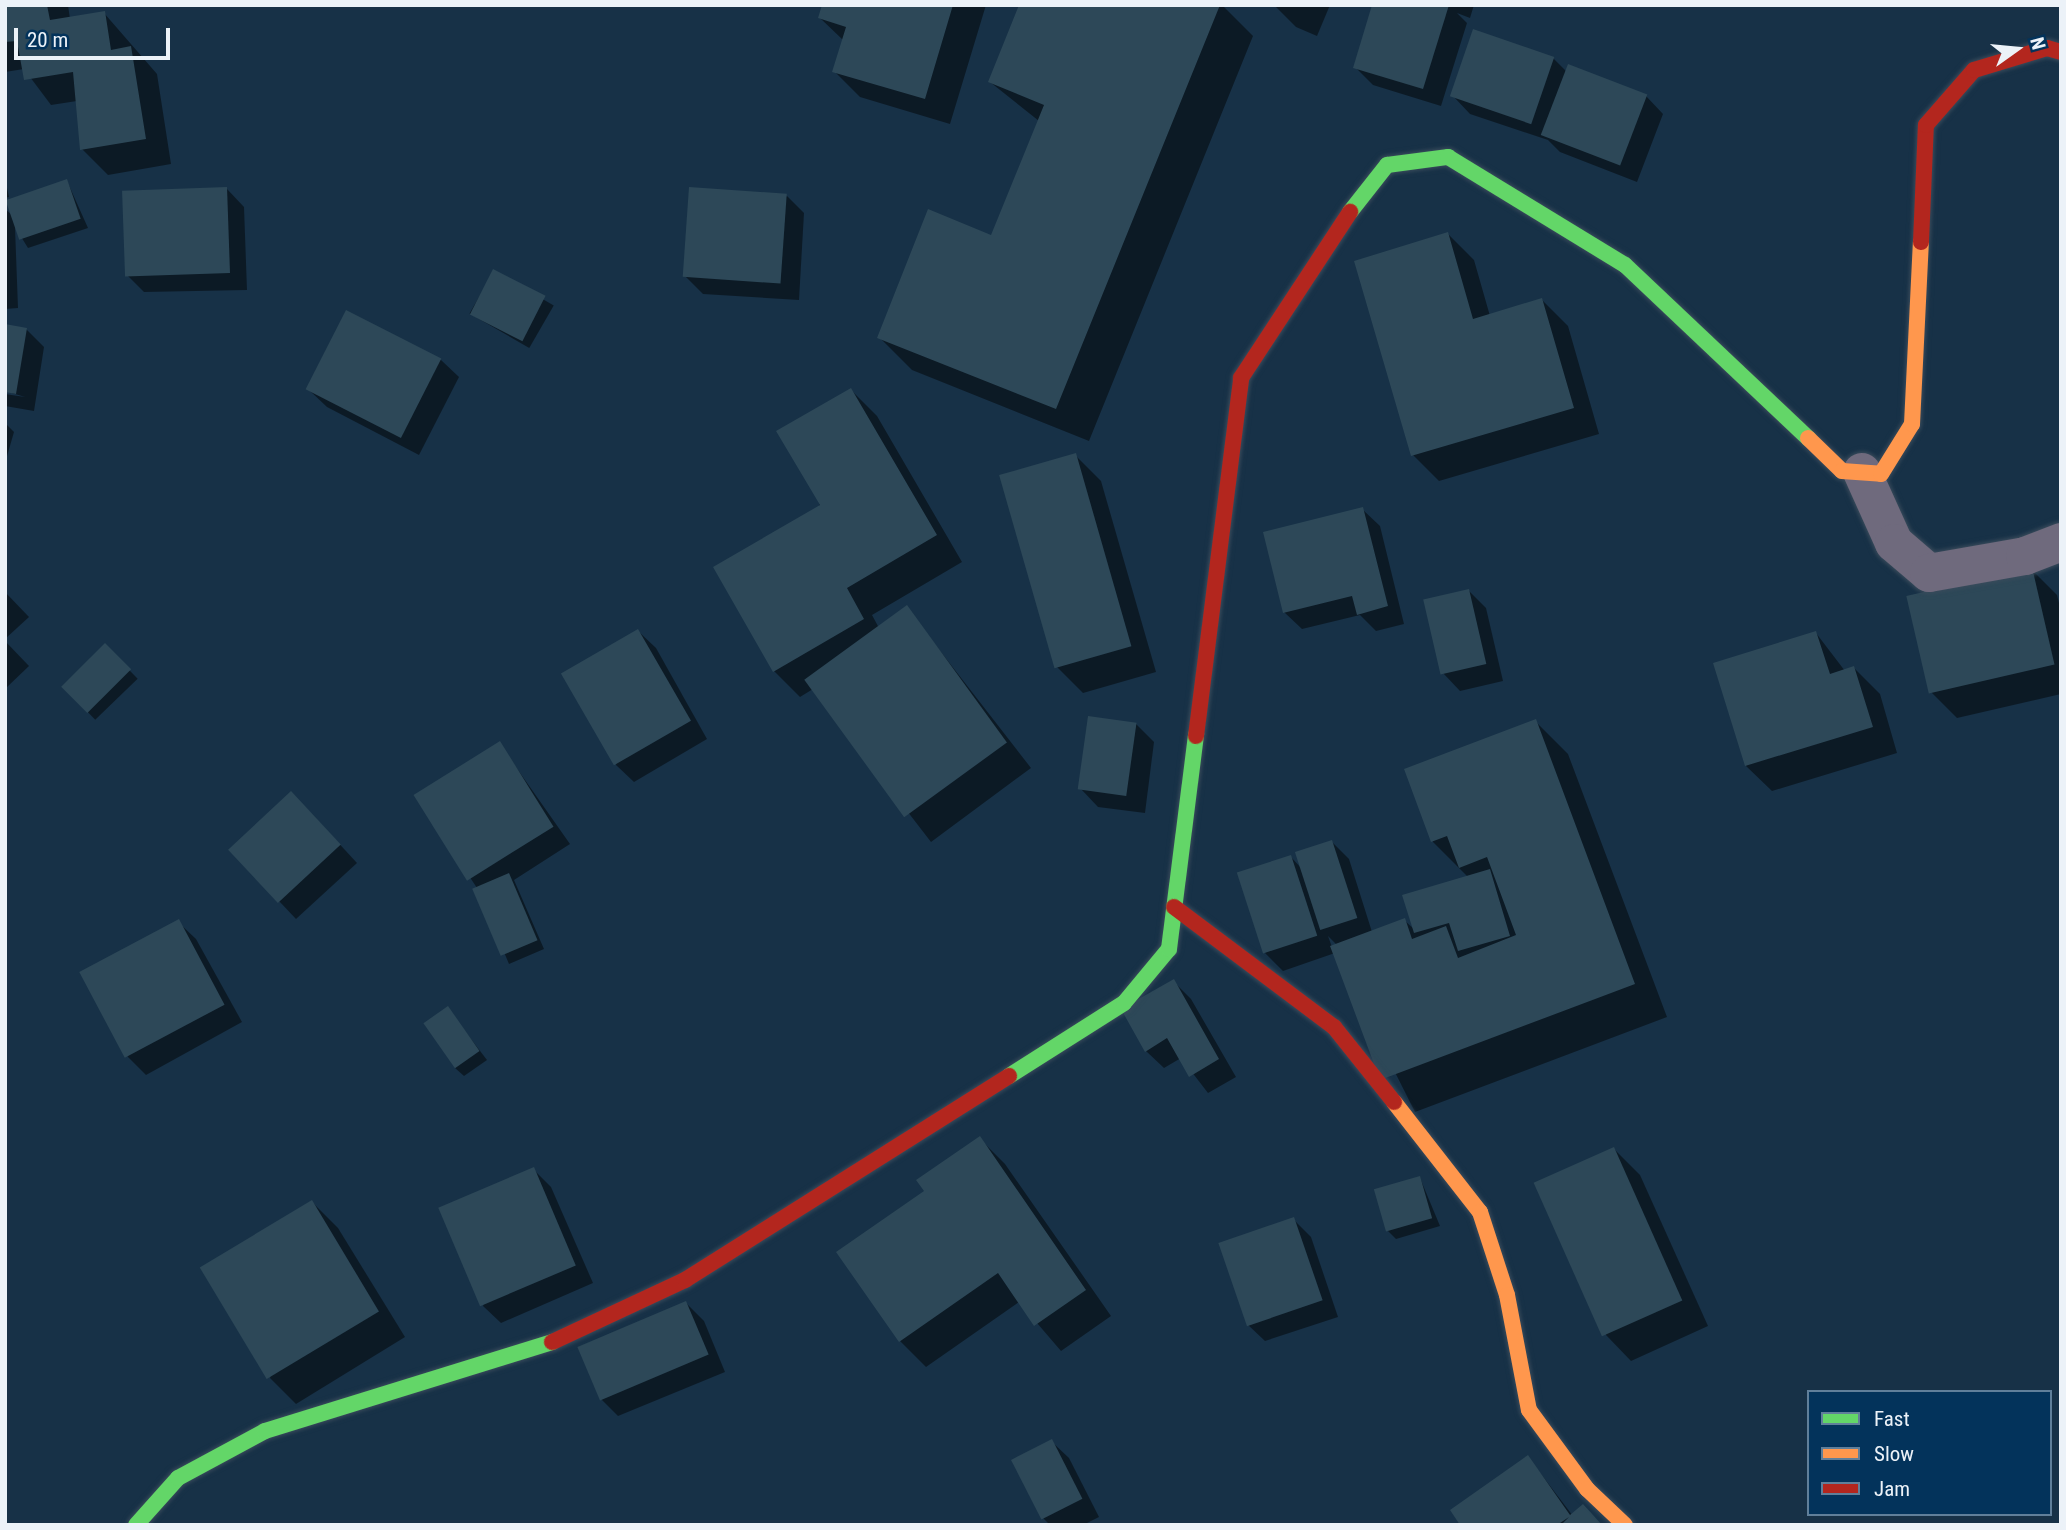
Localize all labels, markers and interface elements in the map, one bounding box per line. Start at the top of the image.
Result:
scale bar [18,14,173,58]
north arrow [1982,14,2052,84]
text: 20 m [27,28,68,52]
text: N [2025,35,2050,52]
legend [1807,1390,2052,1516]
text: Fast [1874,1407,1910,1431]
text: Slow [1874,1442,1914,1466]
text: Jam [1874,1477,1910,1501]

